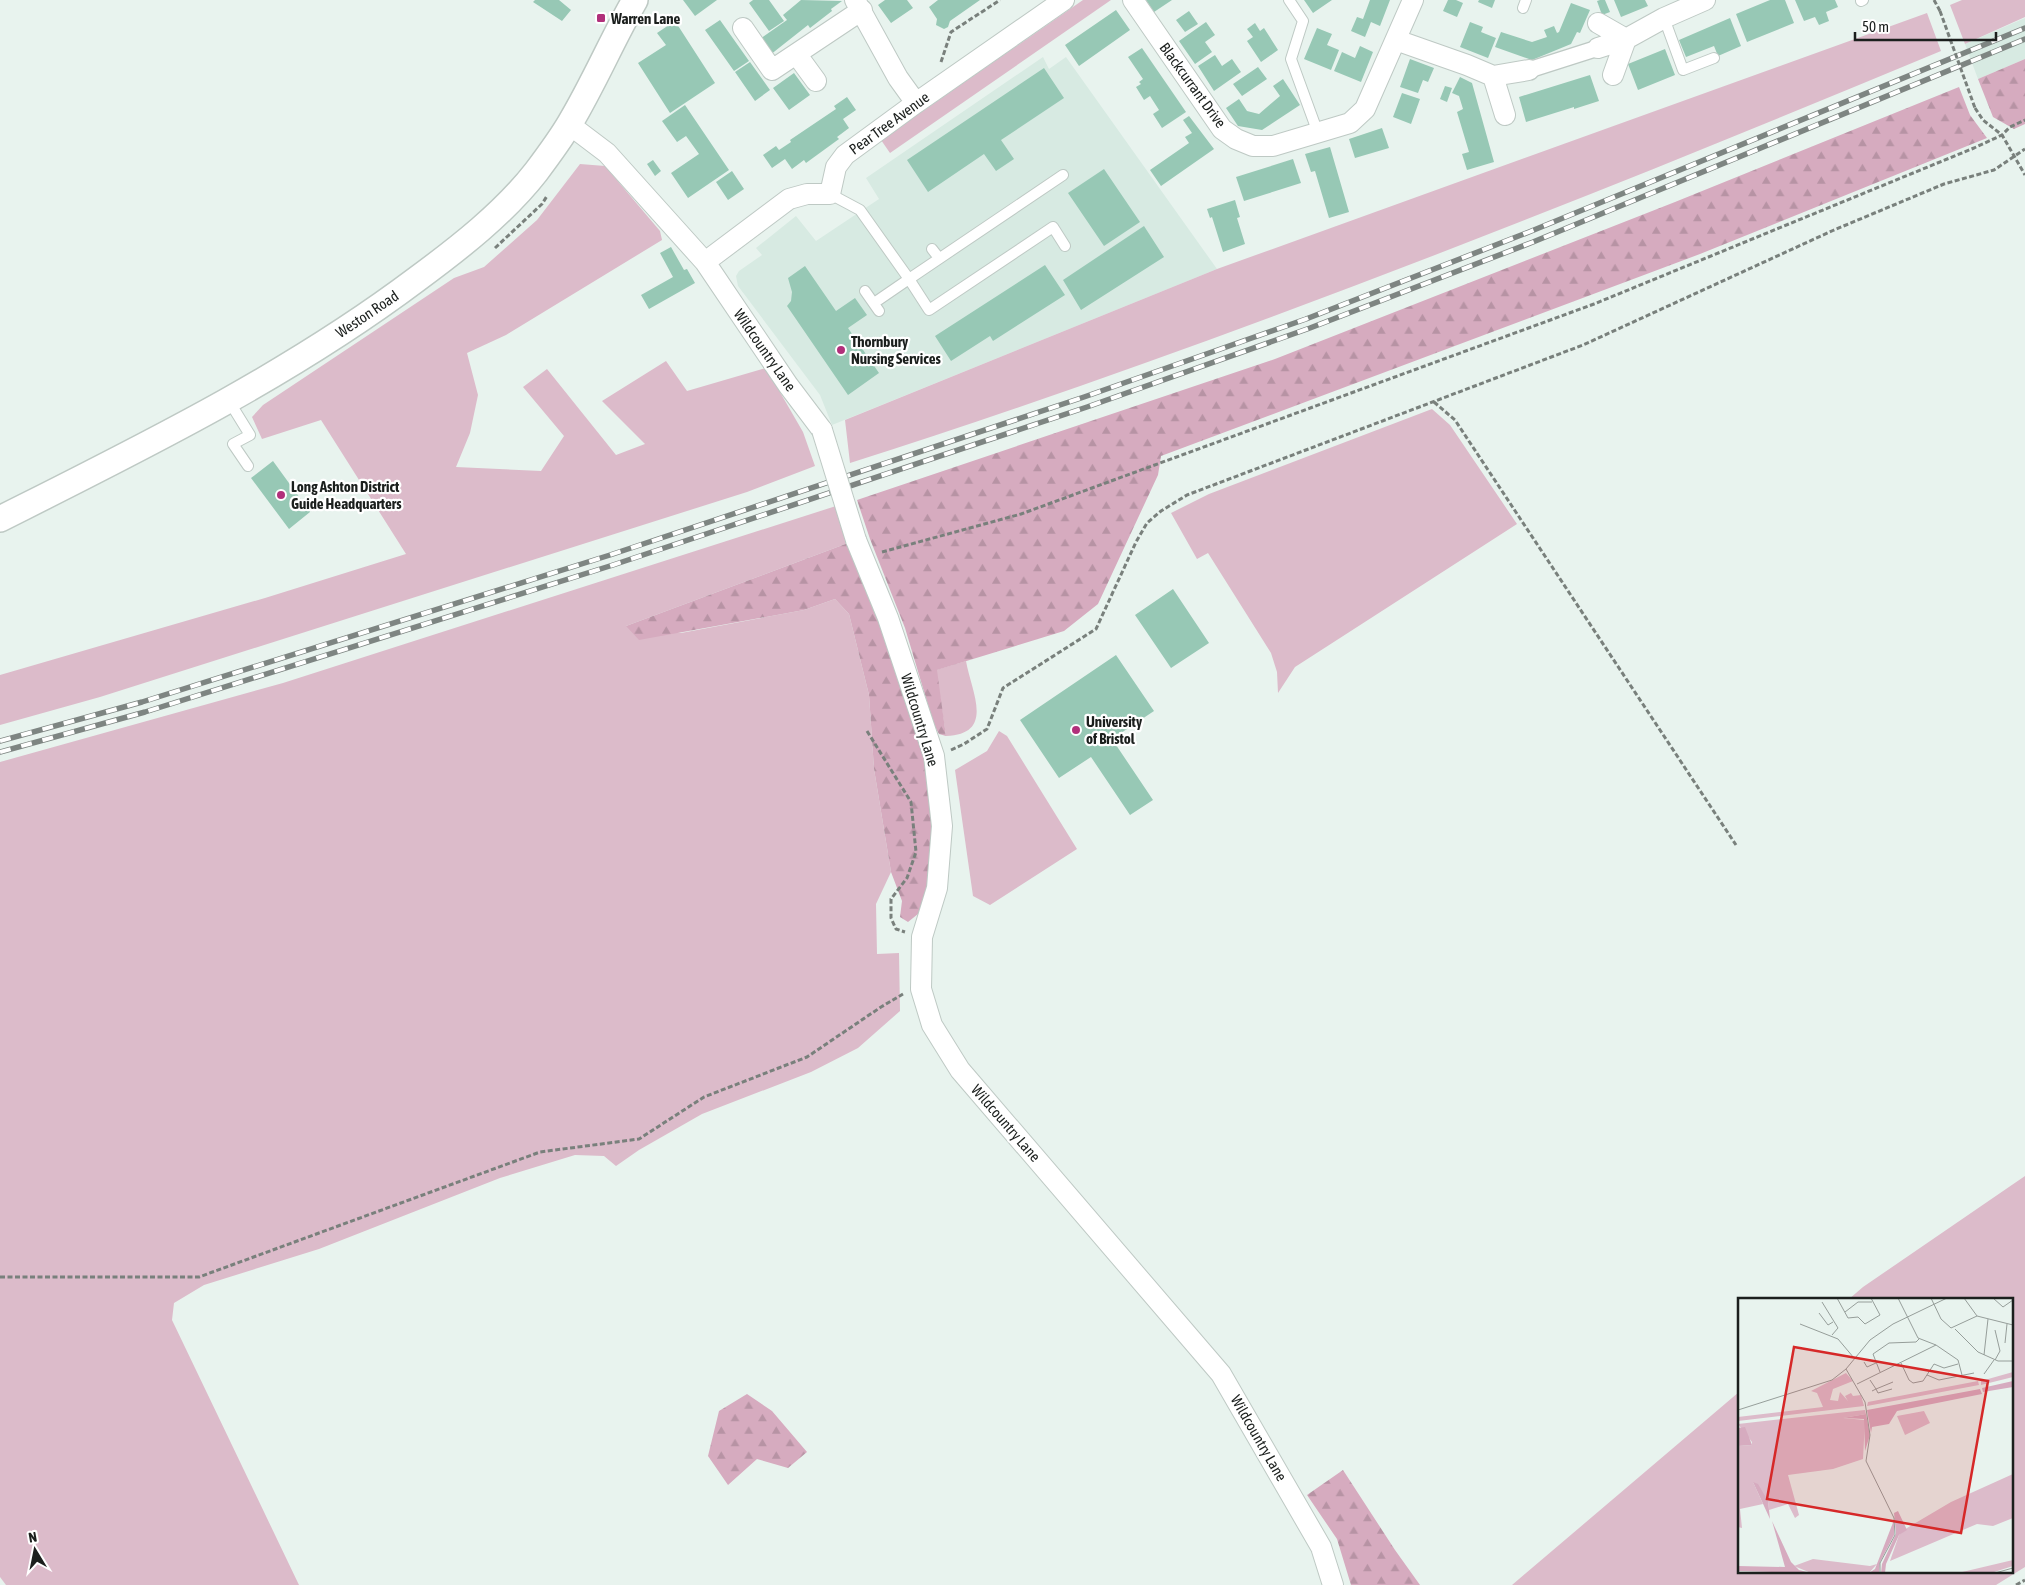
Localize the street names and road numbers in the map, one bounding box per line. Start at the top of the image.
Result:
street label: Blackcurrant Drive [1156,39,1230,131]
street label: Pear Tree Avenue [846,88,932,158]
street label: Weston Road [333,287,401,341]
street label: Wildcountry Lane [730,306,800,394]
street label: Wildcountry Lane [898,672,942,769]
street label: Wildcountry Lane [968,1081,1044,1165]
street label: Wildcountry Lane [1228,1392,1291,1484]

